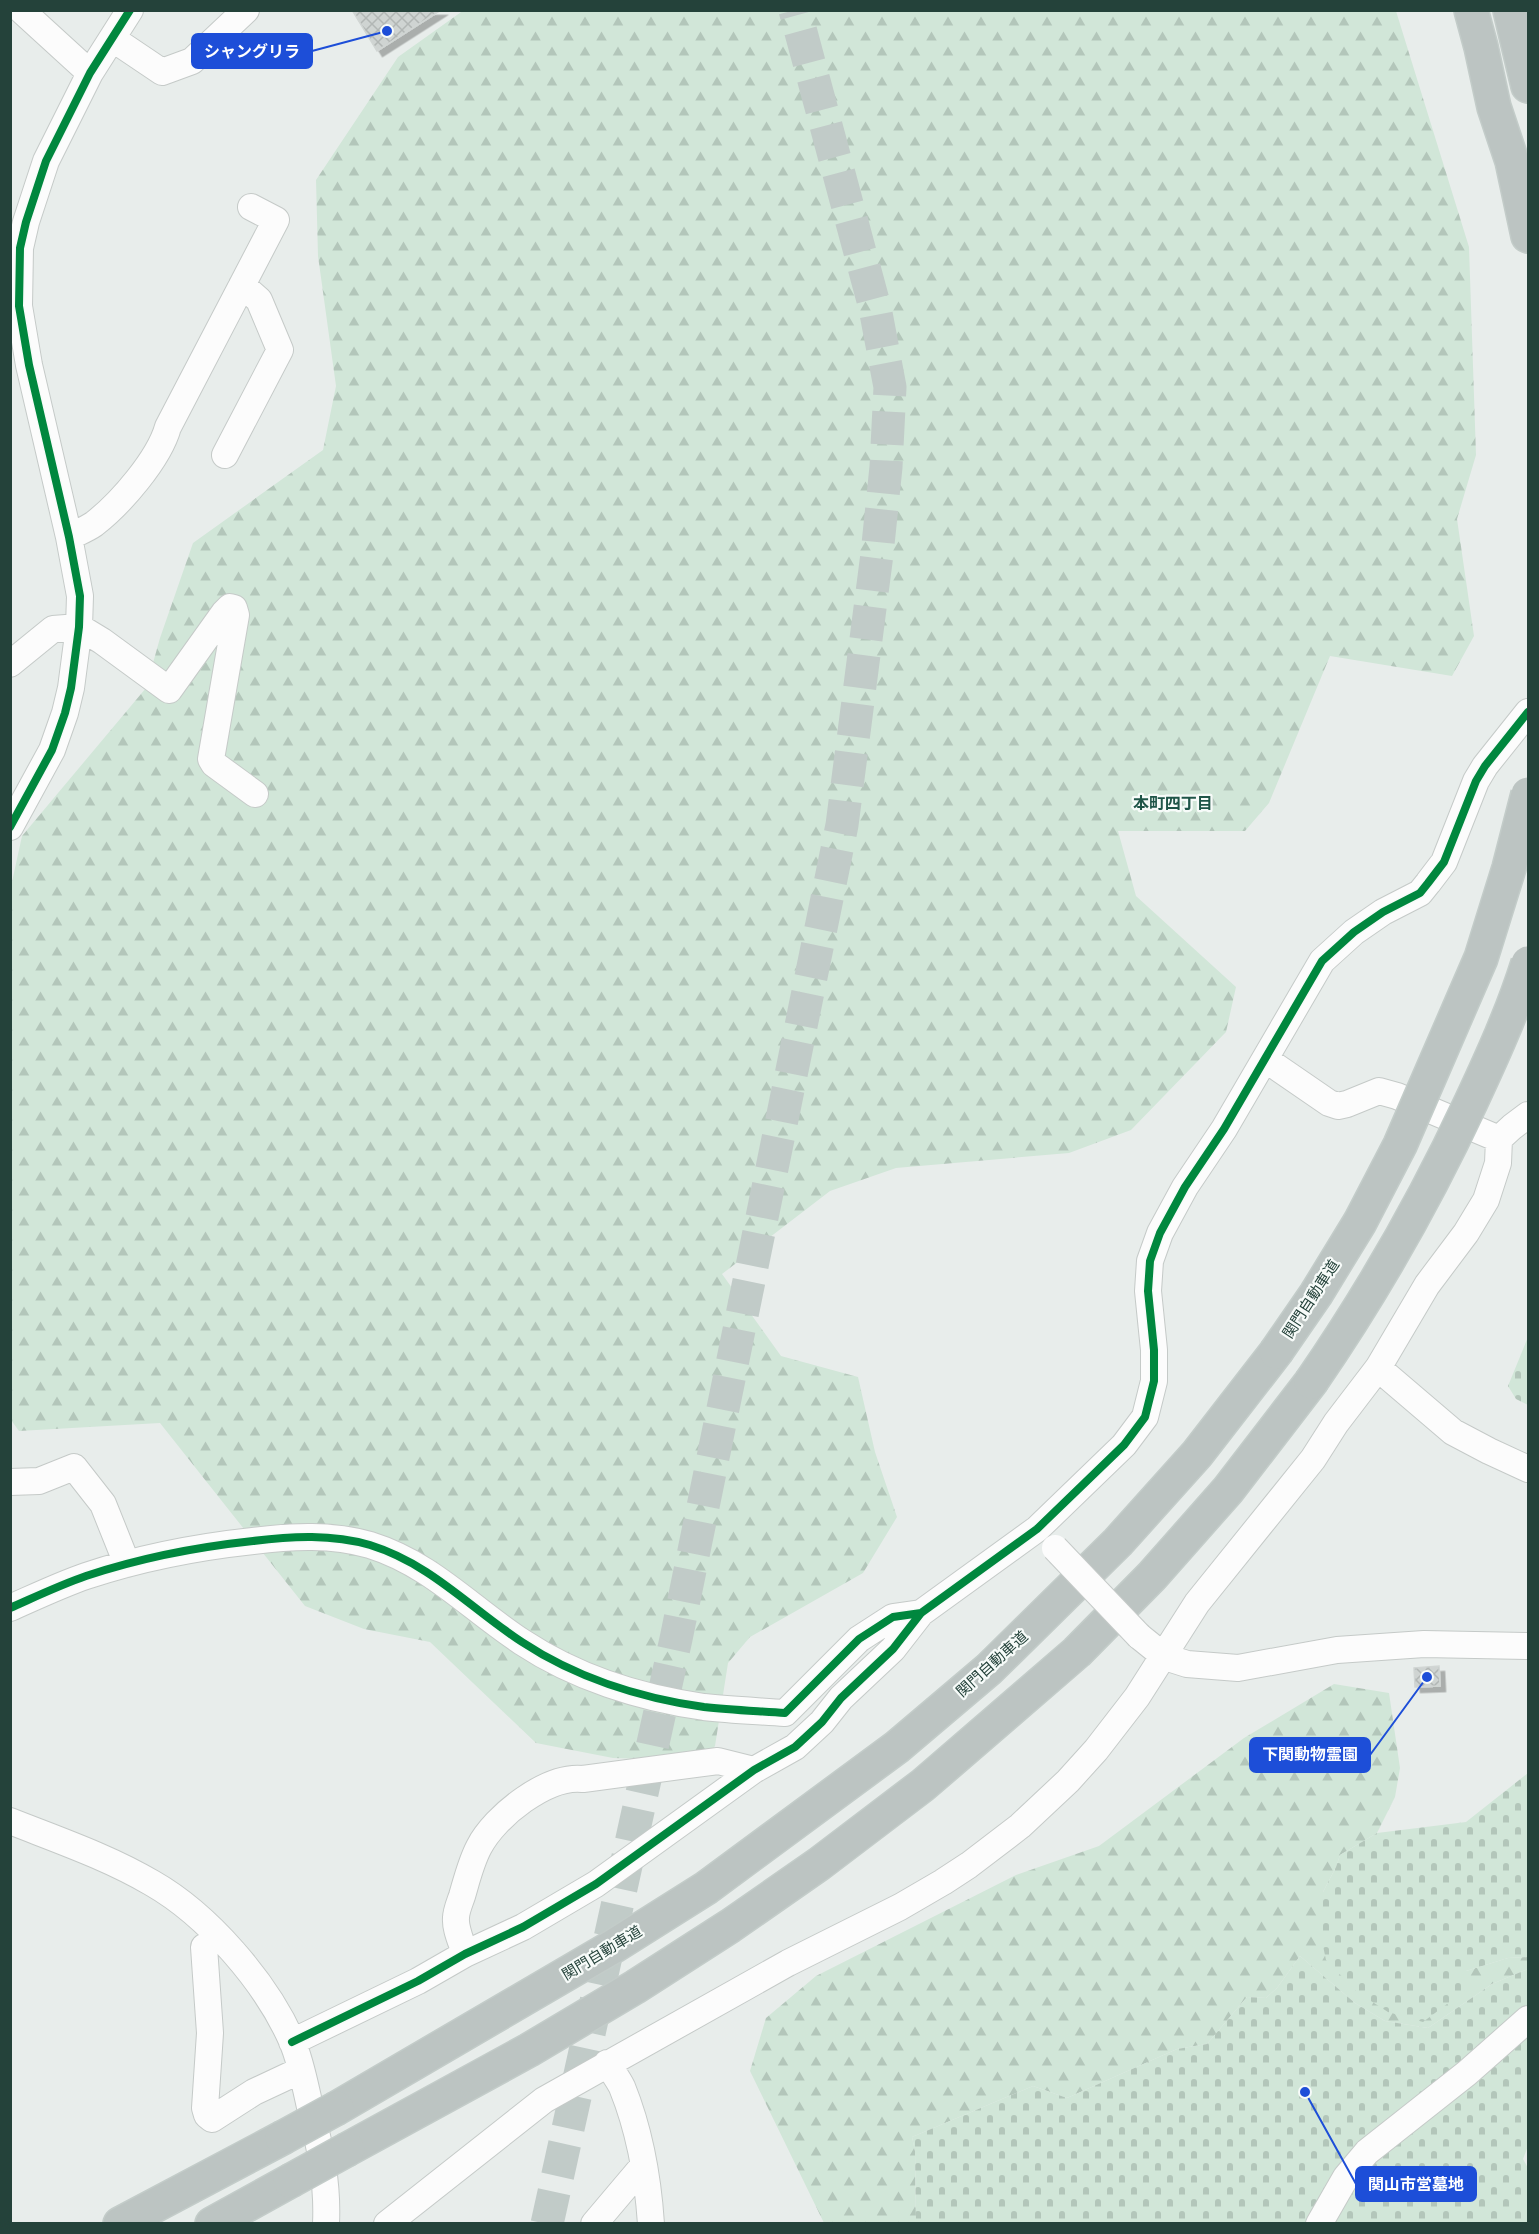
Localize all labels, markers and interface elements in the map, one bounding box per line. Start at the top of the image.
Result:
callout: シャングリラ [192,34,312,68]
text: シャングリラ [204,42,300,61]
district label: 本町四丁目 [1133,794,1213,813]
street label: 関門自動車道 [1279,1256,1343,1342]
street label: 関門自動車道 [953,1627,1031,1701]
callout: 下関動物霊園 [1250,1738,1370,1772]
text: 下関動物霊園 [1262,1745,1358,1764]
street label: 関門自動車道 [559,1922,645,1984]
callout: 関山市営墓地 [1356,2167,1476,2201]
text: 関山市営墓地 [1368,2175,1464,2194]

